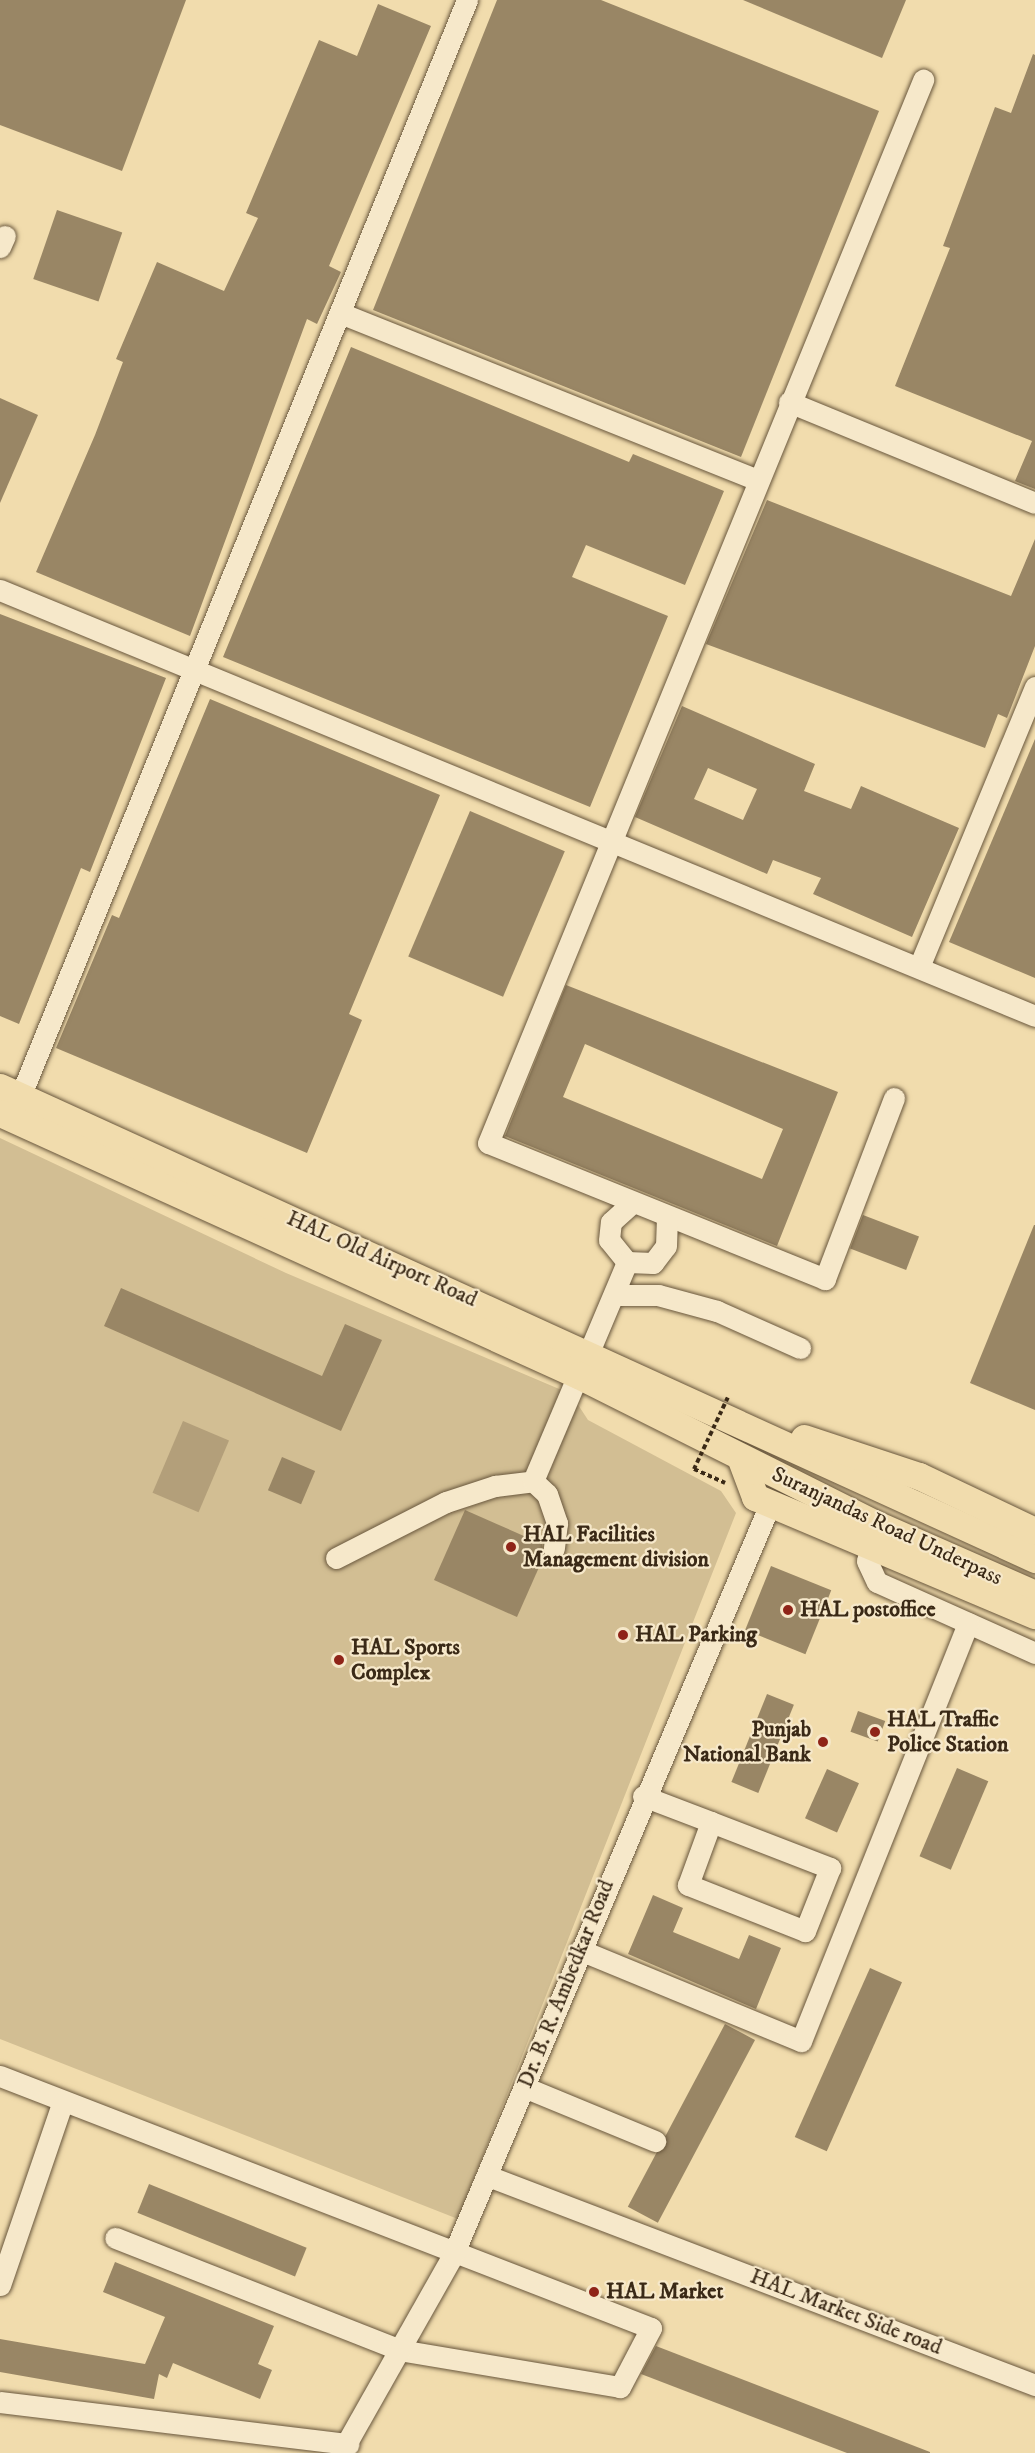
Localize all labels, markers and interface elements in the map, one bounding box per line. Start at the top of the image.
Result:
street label: HAL Old Airport Road [283,1205,481,1313]
street label: Suranjandas Road Underpass [768,1461,1006,1591]
place label: HAL Facilities Management division [523,1521,709,1572]
marker: HAL Facilities Management division [504,1540,518,1554]
place label: HAL postoffice [800,1597,936,1623]
marker: HAL postoffice [781,1603,795,1617]
place label: HAL Parking [635,1622,757,1648]
marker: HAL Parking [616,1628,630,1642]
place label: HAL Sports Complex [351,1634,460,1686]
marker: HAL Sports Complex [332,1653,346,1667]
place label: HAL Traffic Police Station [887,1706,1008,1758]
place label: Punjab National Bank [683,1716,811,1768]
marker: HAL Traffic Police Station [868,1725,882,1739]
marker: Punjab National Bank [816,1735,830,1749]
street label: Dr. B. R. Ambedkar Road [512,1876,620,2092]
street label: HAL Market Side road [746,2263,946,2361]
place label: HAL Market [606,2279,723,2305]
marker: HAL Market [587,2285,601,2299]

